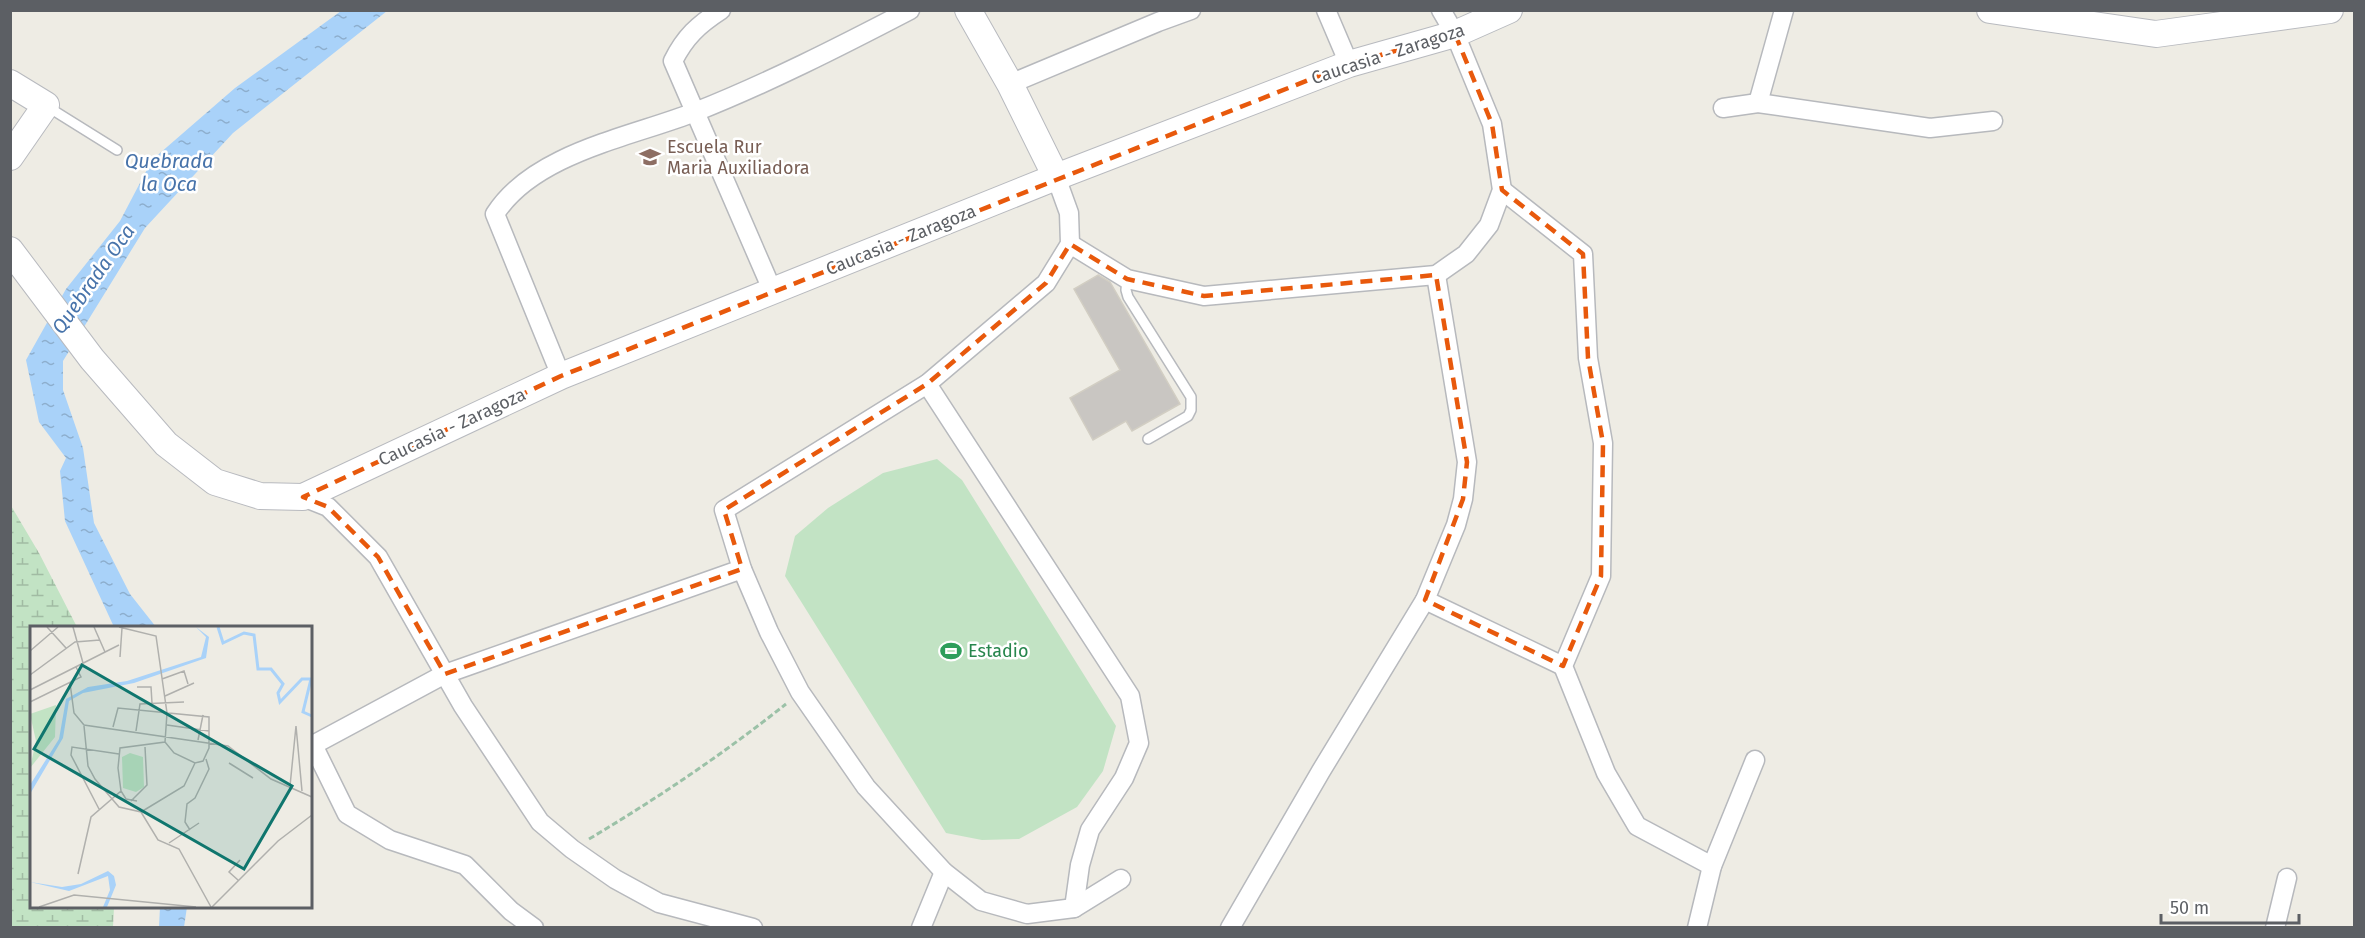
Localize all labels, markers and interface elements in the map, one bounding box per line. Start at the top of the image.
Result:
street label: Caucasia - Zaragoza [1309,19,1467,89]
place label: Escuela Rur Maria Auxiliadora [667,136,810,179]
school or university icon: Escuela Rur Maria Auxiliadora [638,145,662,169]
water label: Quebrada la Oca [125,149,213,196]
street label: Caucasia - Zaragoza [823,200,979,280]
water label: Quebrada Oca [46,220,140,338]
street label: Caucasia - Zaragoza [375,383,529,471]
inset map [30,626,312,908]
sports icon: Estadio [939,639,963,663]
place label: Estadio [968,640,1028,662]
scale bar [2161,887,2299,925]
text: 50 m [2170,897,2209,919]

